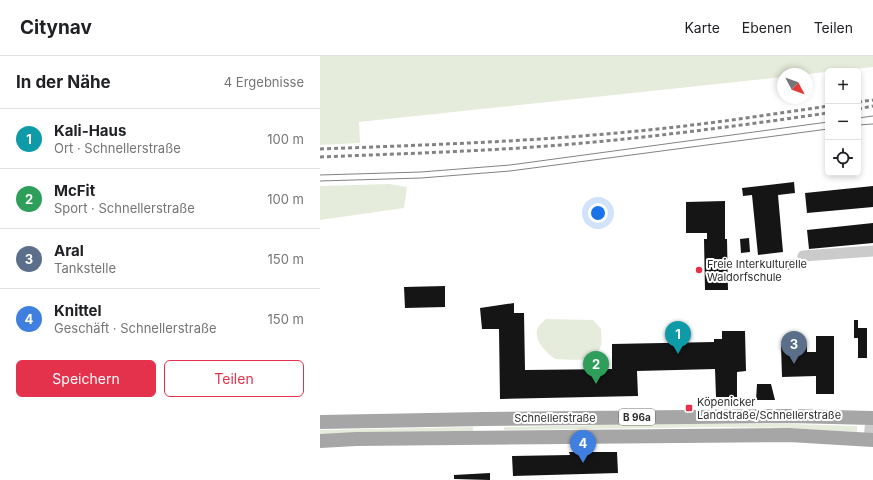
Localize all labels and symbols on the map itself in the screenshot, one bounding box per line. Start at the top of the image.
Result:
north arrow [777,68,813,104]
your location [588,203,608,223]
place label: Freie Interkulturelle Waldorfschule [707,257,807,284]
marker: Freie Interkulturelle Waldorfschule [694,265,704,275]
pin: 1 [665,321,691,354]
pin: 3 [781,331,807,364]
pin: 2 [583,351,609,384]
place label: Köpenicker Landstraße/Schnellerstraße [697,395,841,422]
marker: Köpenicker Landstraße/Schnellerstraße [684,403,694,413]
road number: B 96a [619,409,655,425]
street label: Schnellerstraße [514,411,596,425]
pin: 4 [570,430,596,463]

